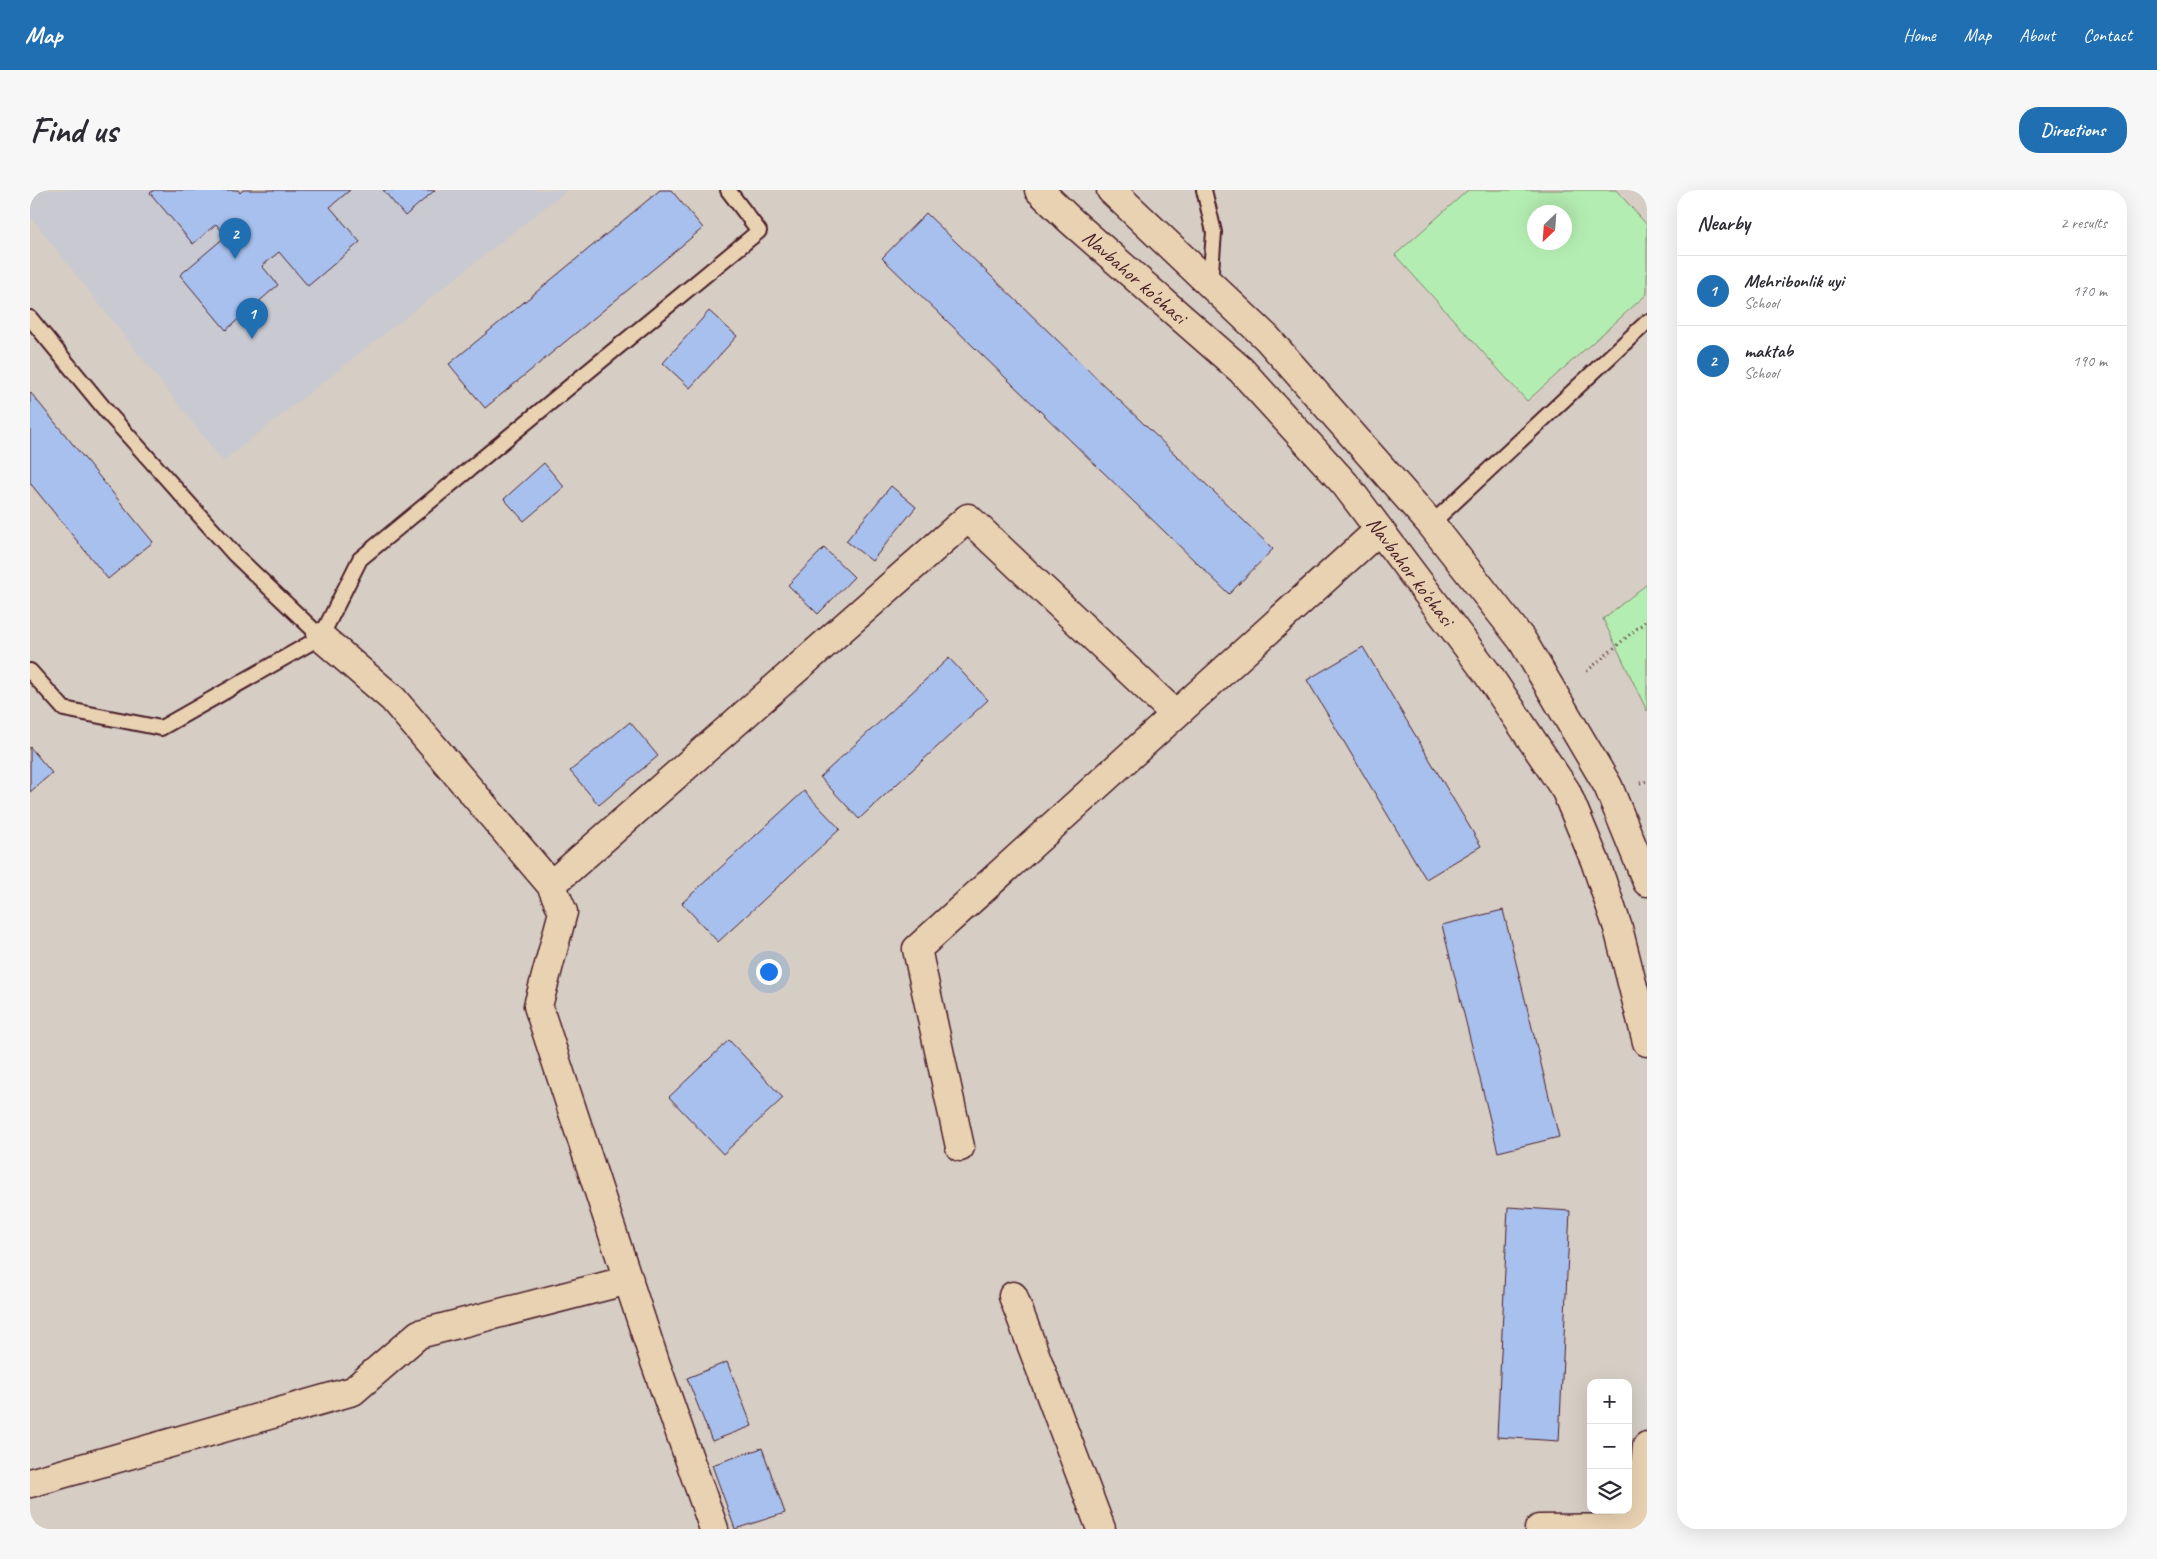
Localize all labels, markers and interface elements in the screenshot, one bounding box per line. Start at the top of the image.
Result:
text: Map [25,20,62,50]
text: Home [1903,24,1936,46]
text: Map [1964,24,1991,46]
text: About [2019,24,2055,46]
text: Contact [2083,24,2132,46]
button: Directions [2019,107,2127,153]
text: Find us [30,108,117,153]
north arrow [1527,205,1572,250]
text: Nearby [1697,210,1750,236]
text: 2 results [2060,213,2107,233]
pin: 2 [219,218,251,259]
street label: Navbahor ko'chasi [1077,224,1194,331]
text: Mehribonlik uyi [1744,269,1844,293]
text: 1 [1709,281,1717,301]
text: 170 m [2073,281,2107,301]
text: School [1744,293,1778,313]
pin: 1 [236,298,268,339]
text: maktab [1744,339,1793,363]
text: 2 [1709,351,1717,371]
text: 190 m [2073,351,2107,371]
text: School [1744,363,1778,383]
street label: Navbahor ko'chasi [1361,511,1462,634]
your location [756,959,782,985]
map controls [1587,1379,1632,1514]
button: + [1587,1379,1632,1424]
button: − [1587,1424,1632,1469]
button: layers [1587,1469,1632,1514]

